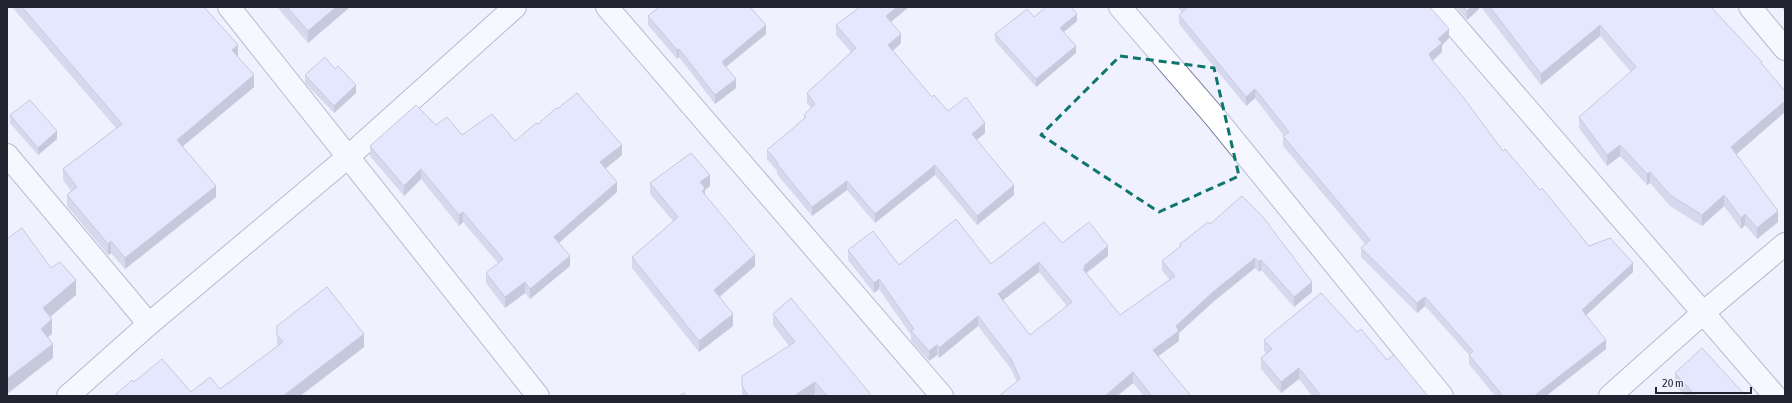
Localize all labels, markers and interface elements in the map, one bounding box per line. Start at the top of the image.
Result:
scale bar [1656,369,1751,395]
text: 20 m [1662,376,1684,390]

